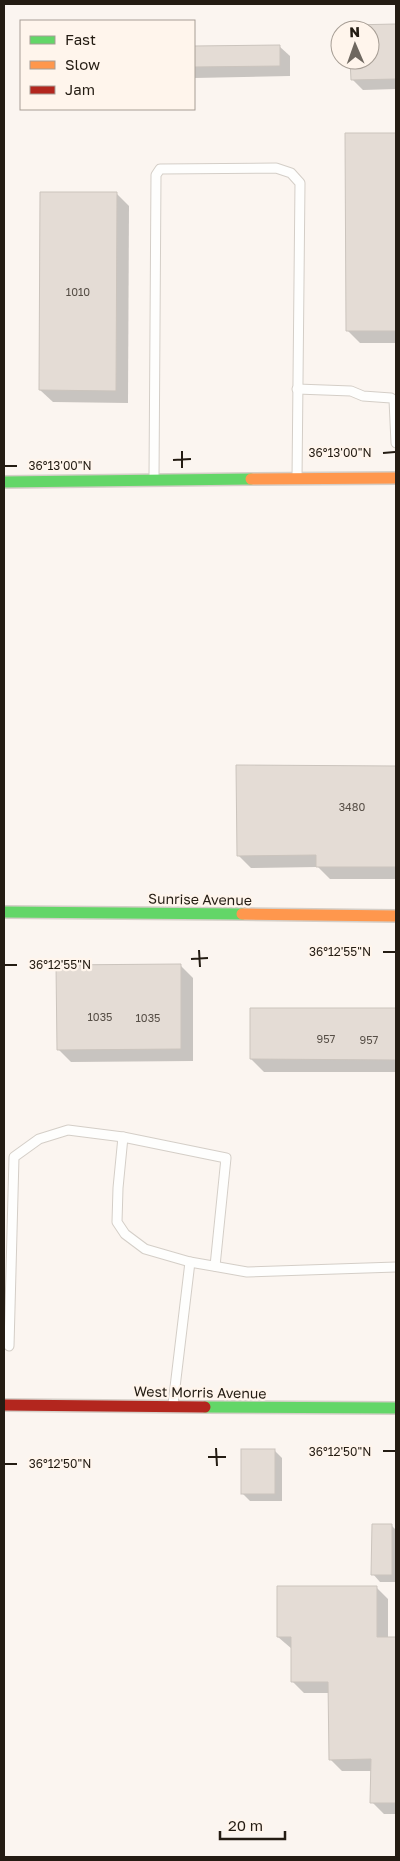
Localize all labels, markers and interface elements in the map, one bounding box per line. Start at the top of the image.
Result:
legend [20,20,195,110]
north arrow [330,20,380,70]
text: N [349,23,360,40]
text: Fast [65,30,96,48]
text: Slow [65,55,100,73]
text: Jam [65,80,95,98]
house number: 1010 [66,285,90,298]
text: 36°13'00"N [308,445,372,460]
text: 36°13'00"N [28,458,92,473]
house number: 3480 [339,800,366,813]
street label: Sunrise Avenue [148,890,252,908]
text: 36°12'55"N [309,944,371,959]
text: 36°12'55"N [29,957,91,972]
house number: 1035 [88,1010,112,1023]
house number: 1035 [136,1011,160,1024]
house number: 957 [317,1032,336,1045]
house number: 957 [360,1033,379,1046]
street label: West Morris Avenue [133,1382,267,1402]
text: 36°12'50"N [309,1444,371,1459]
text: 36°12'50"N [29,1456,91,1471]
scale bar [220,1808,285,1840]
text: 20 m [228,1816,263,1834]

